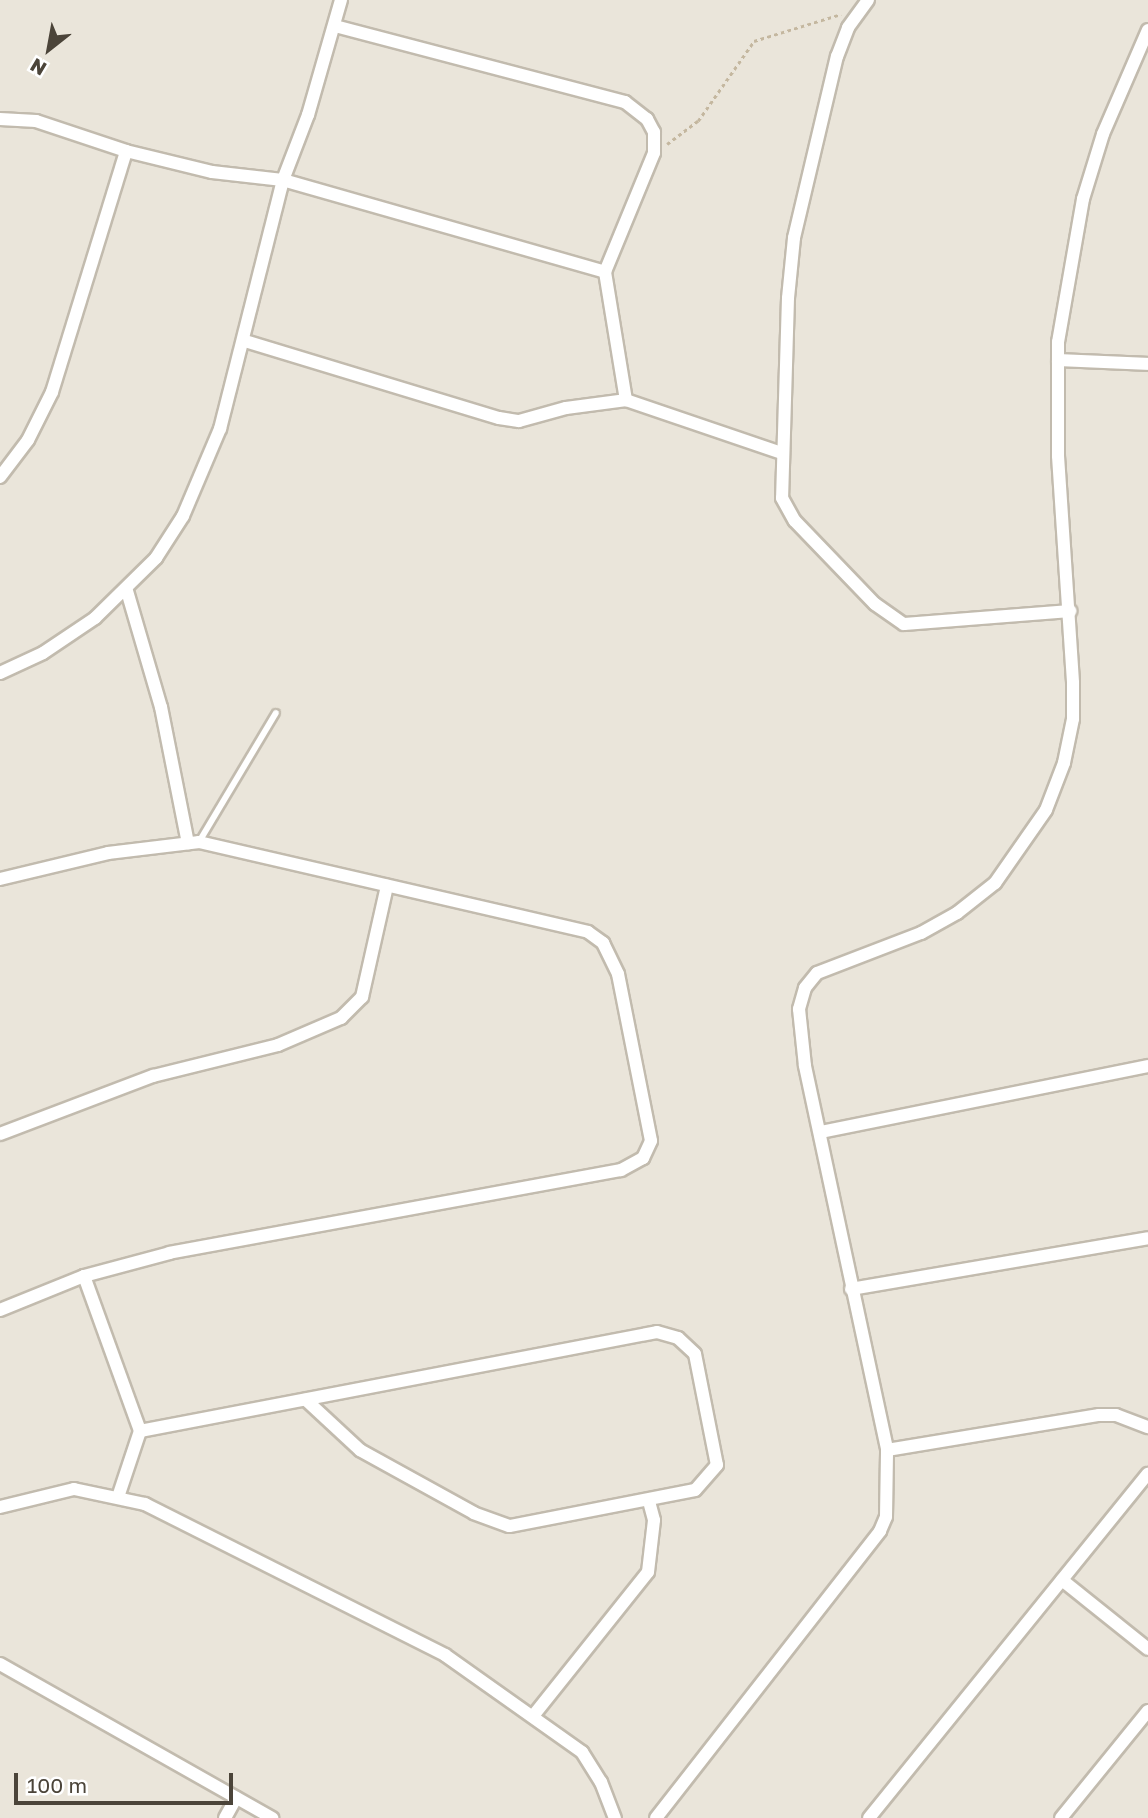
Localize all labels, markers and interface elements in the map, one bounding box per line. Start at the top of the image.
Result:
north arrow [14,14,84,84]
text: N [26,54,50,81]
scale bar [18,1758,236,1802]
text: 100 m [27,1772,87,1798]

